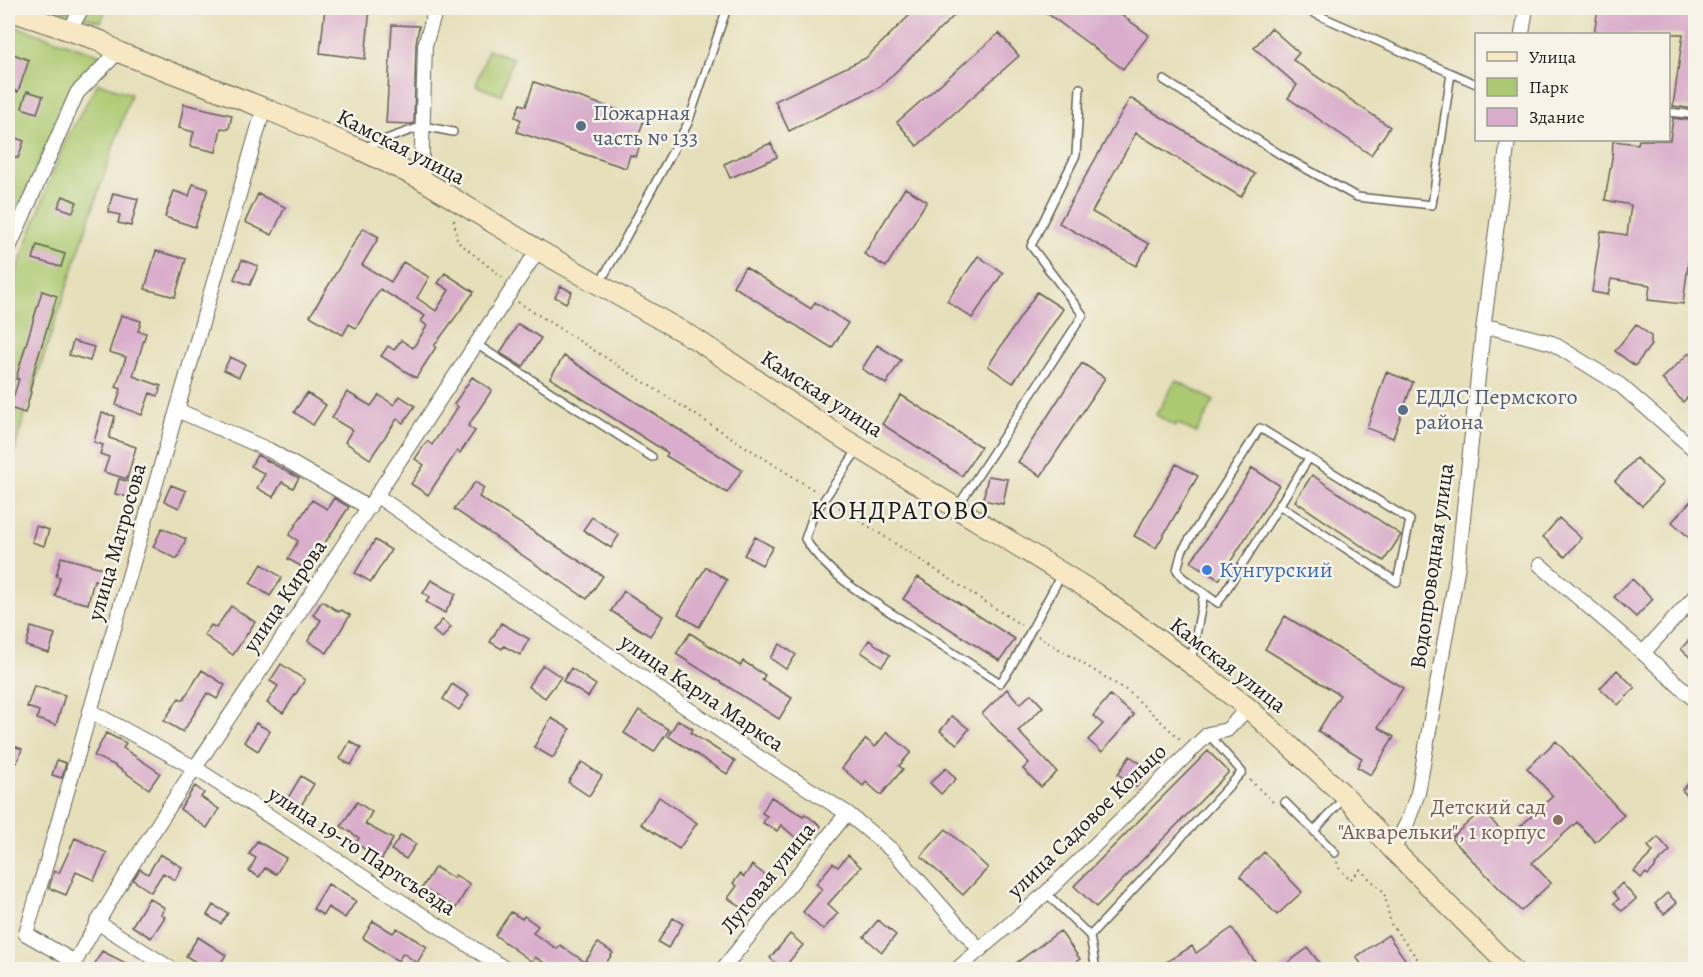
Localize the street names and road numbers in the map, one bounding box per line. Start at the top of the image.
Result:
street label: Камская улица [332,102,471,193]
street label: Камская улица [755,343,890,445]
street label: улица Матросова [80,459,154,625]
street label: Водопроводная улица [1403,460,1461,671]
street label: улица Кирова [235,533,334,659]
street label: Камская улица [1163,610,1293,721]
street label: улица Карла Маркса [613,626,791,760]
street label: улица Садовое Кольцо [1000,737,1173,906]
street label: улица 19-го Партсъезда [261,778,463,924]
street label: Луговая улица [714,815,823,940]

